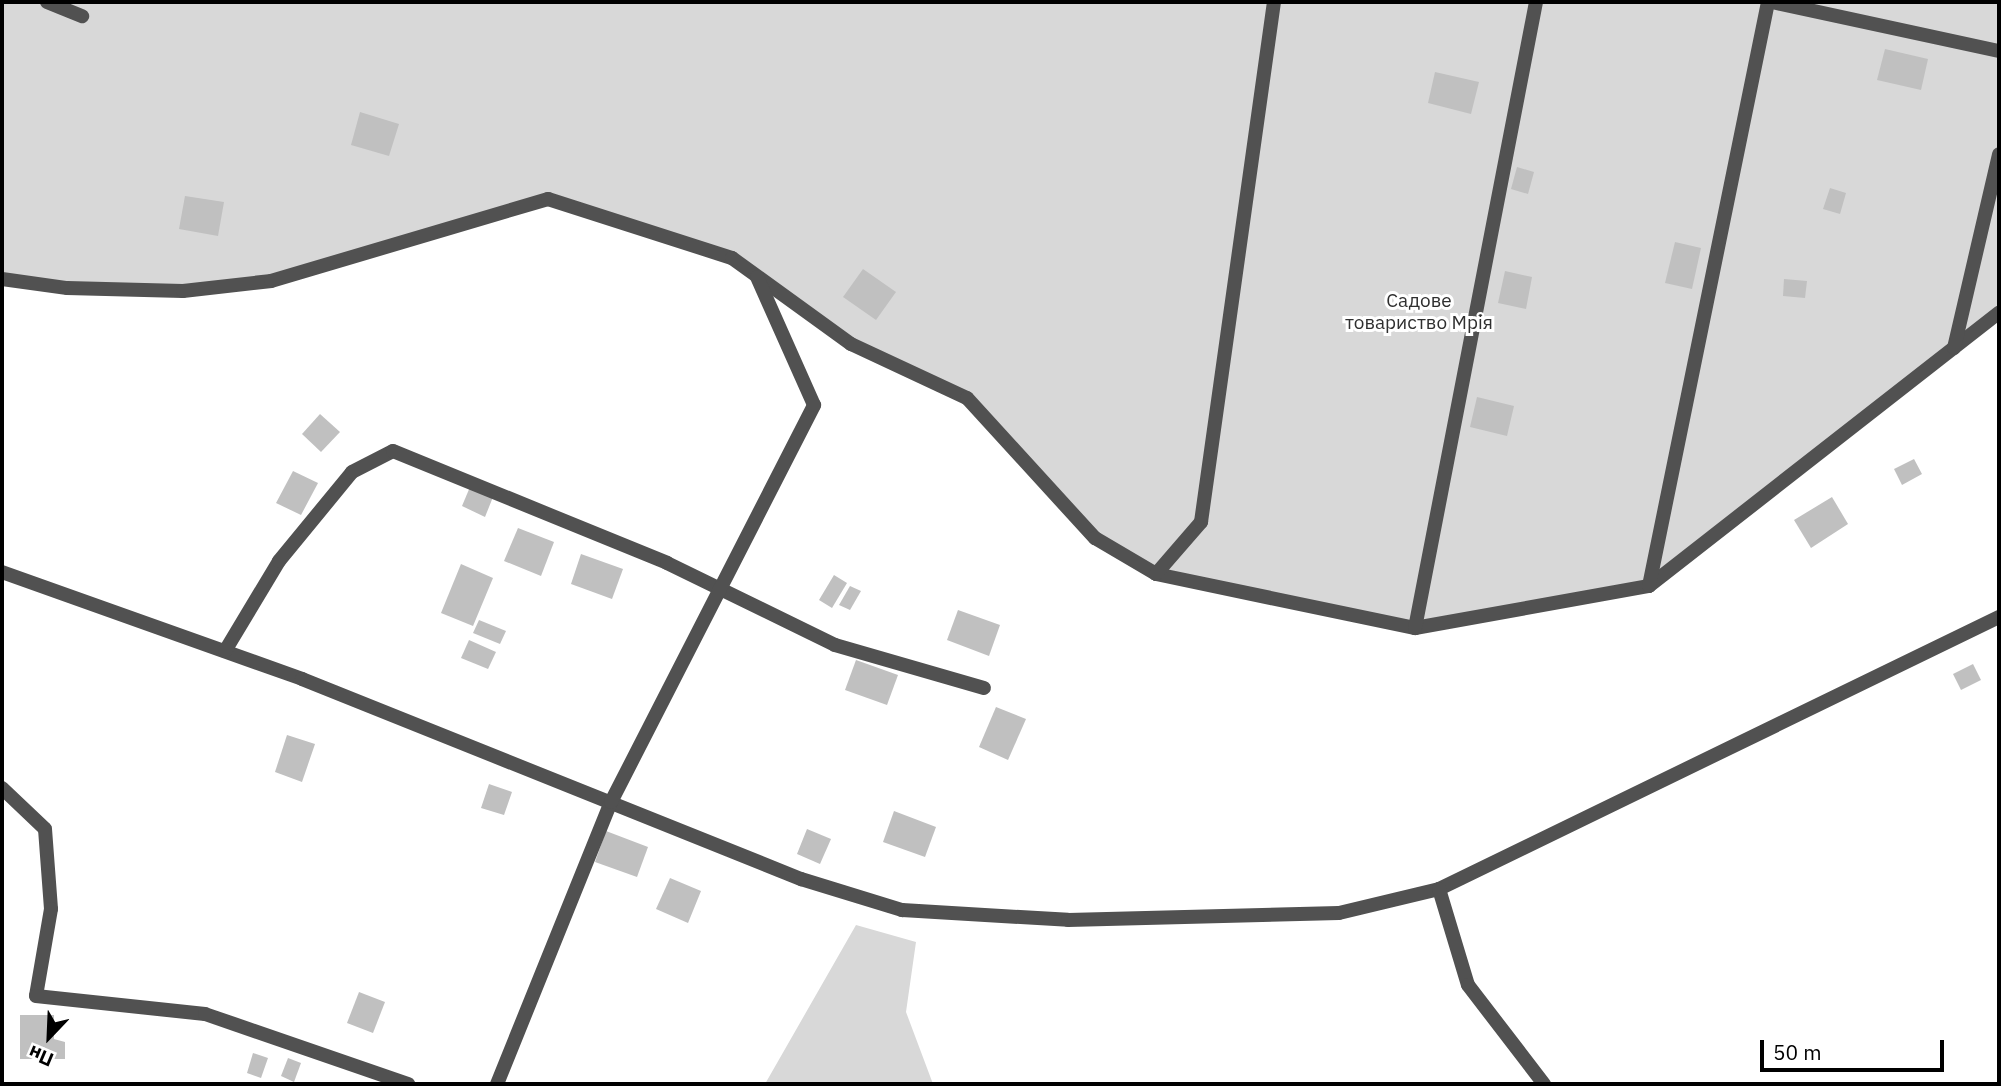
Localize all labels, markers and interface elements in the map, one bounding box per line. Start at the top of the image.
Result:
park label: Садове товариство Мрія [1345,290,1493,334]
north arrow [14,1002,84,1072]
scale bar [1763,1026,1947,1070]
text: 50 m [1773,1038,1822,1066]
text: Пн [25,1040,57,1072]

